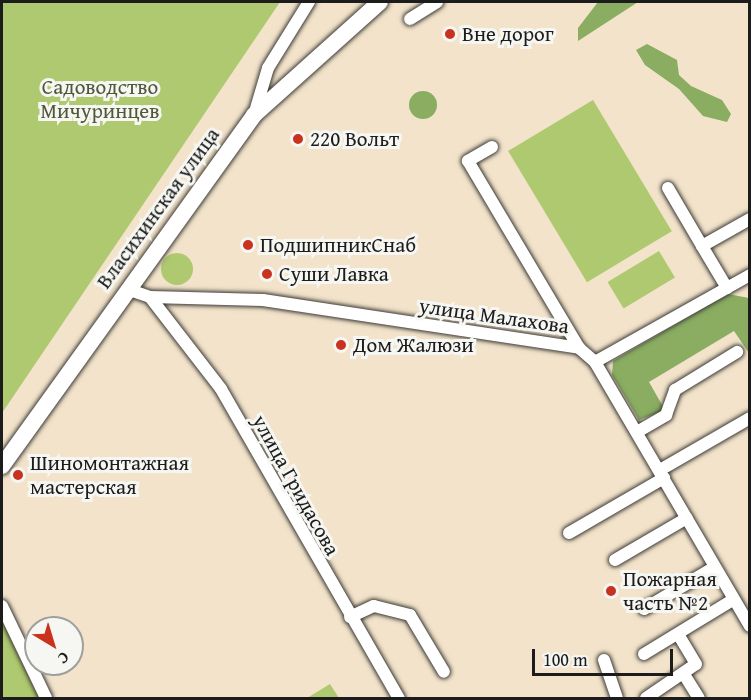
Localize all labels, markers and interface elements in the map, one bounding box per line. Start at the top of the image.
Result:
place label: Вне дорог [462,21,554,47]
marker: Вне дорог [443,27,457,41]
park label: Садоводство Мичуринцев [41,74,159,124]
street label: Власихинская улица [91,123,225,293]
place label: 220 Вольт [310,126,399,152]
marker: 220 Вольт [291,132,305,146]
place label: ПодшипникСнаб [260,232,416,258]
marker: ПодшипникСнаб [241,238,255,252]
place label: Суши Лавка [279,261,389,287]
marker: Суши Лавка [260,267,274,281]
street label: улица Малахова [417,293,571,339]
place label: Дом Жалюзи [353,332,474,358]
marker: Дом Жалюзи [334,338,348,352]
street label: улица Гридасова [247,410,345,560]
place label: Шиномонтажная мастерская [30,450,189,500]
marker: Шиномонтажная мастерская [11,468,25,482]
place label: Пожарная часть №2 [623,566,717,616]
marker: Пожарная часть №2 [604,584,618,598]
north arrow [24,616,84,676]
scale bar [535,637,676,675]
text: С [53,646,75,671]
text: 100 m [543,646,588,673]

